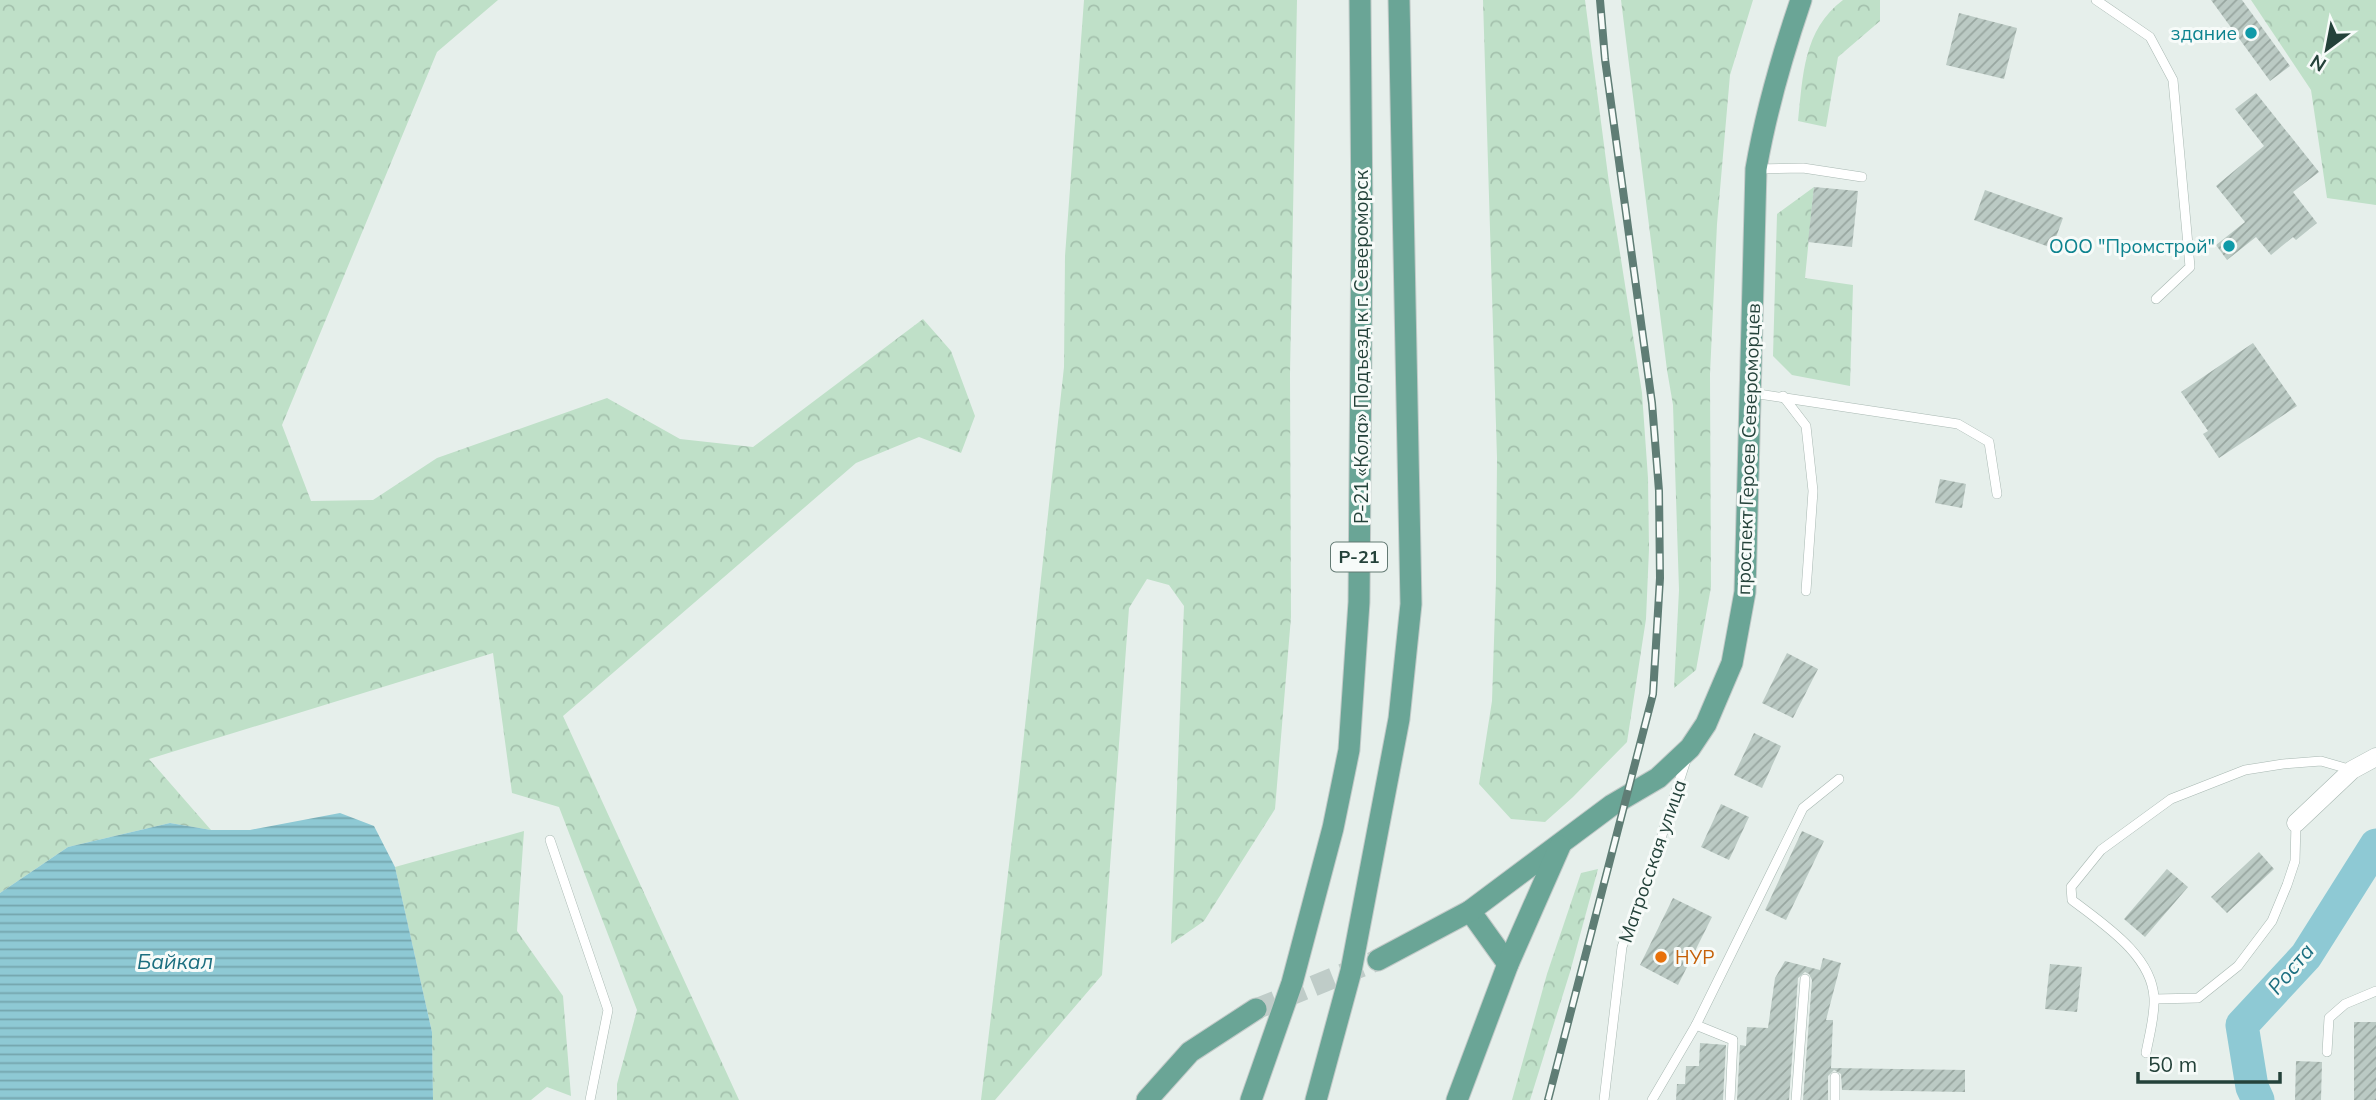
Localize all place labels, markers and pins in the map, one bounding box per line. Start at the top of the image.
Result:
place label: здание [2171,21,2237,45]
marker: здание [2243,25,2259,41]
place label: ООО "Промстрой" [2049,234,2215,258]
marker: ООО "Промстрой" [2221,238,2237,254]
place label: НУР [1675,945,1715,969]
marker: НУР [1653,949,1669,965]

